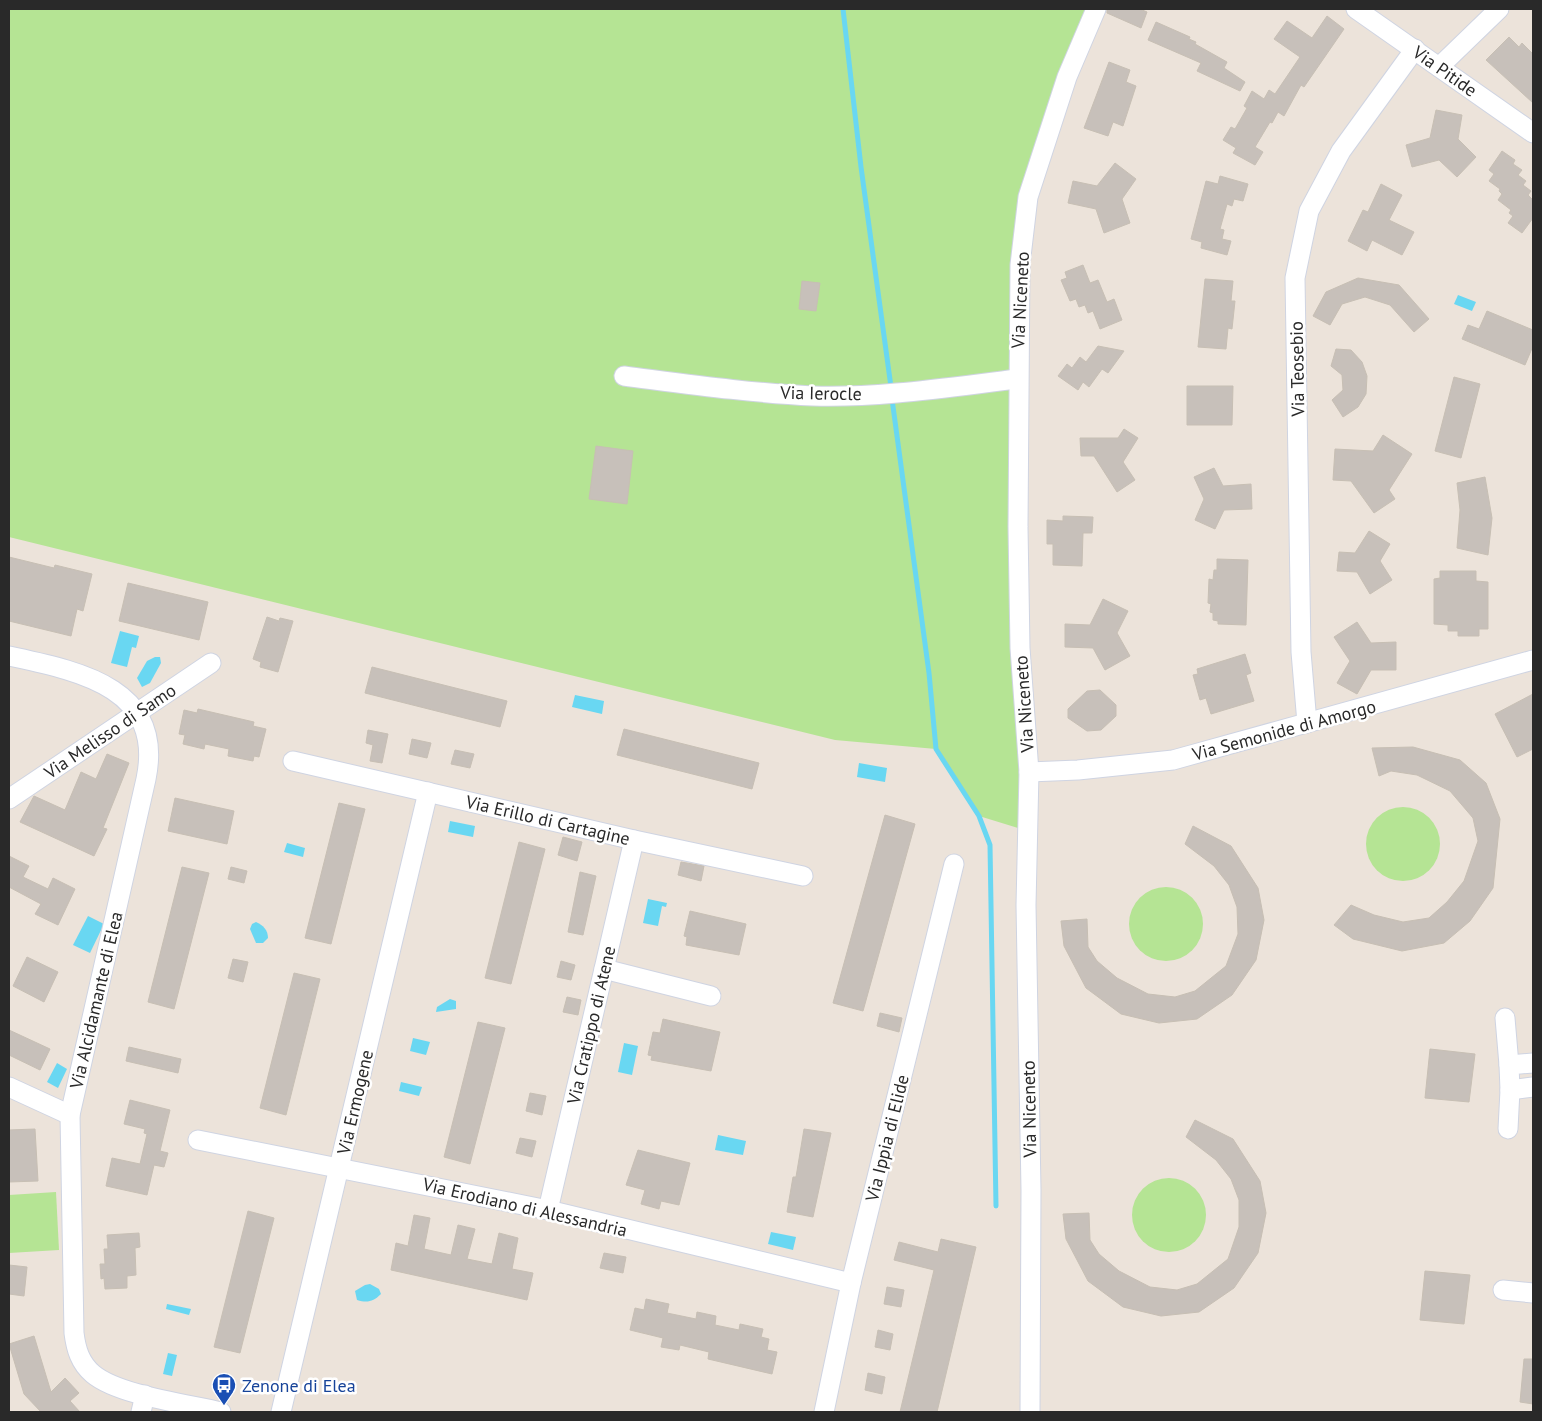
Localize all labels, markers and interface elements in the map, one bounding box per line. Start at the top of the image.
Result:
street label: Via Pitide [1408,40,1482,101]
street label: Via Niceneto [1006,251,1034,350]
street label: Via Teosebio [1285,321,1309,418]
street label: Via Ierocle [779,381,862,405]
street label: Via Niceneto [1009,655,1039,754]
street label: Via Melisso di Samo [39,678,180,784]
street label: Via Semonide di Amorgo [1189,694,1378,766]
street label: Via Erillo di Cartagine [463,790,632,850]
street label: Via Alcidamante di Elea [64,909,128,1092]
street label: Via Cratippo di Atene [561,944,620,1107]
street label: Via Ermogene [332,1047,378,1158]
street label: Via Niceneto [1017,1060,1041,1159]
street label: Via Ippia di Elide [860,1072,914,1205]
street label: Via Erodiano di Alessandria [420,1172,629,1242]
bus stop icon: Zenone di Elea [211,1372,237,1406]
place label: Zenone di Elea [242,1374,356,1397]

